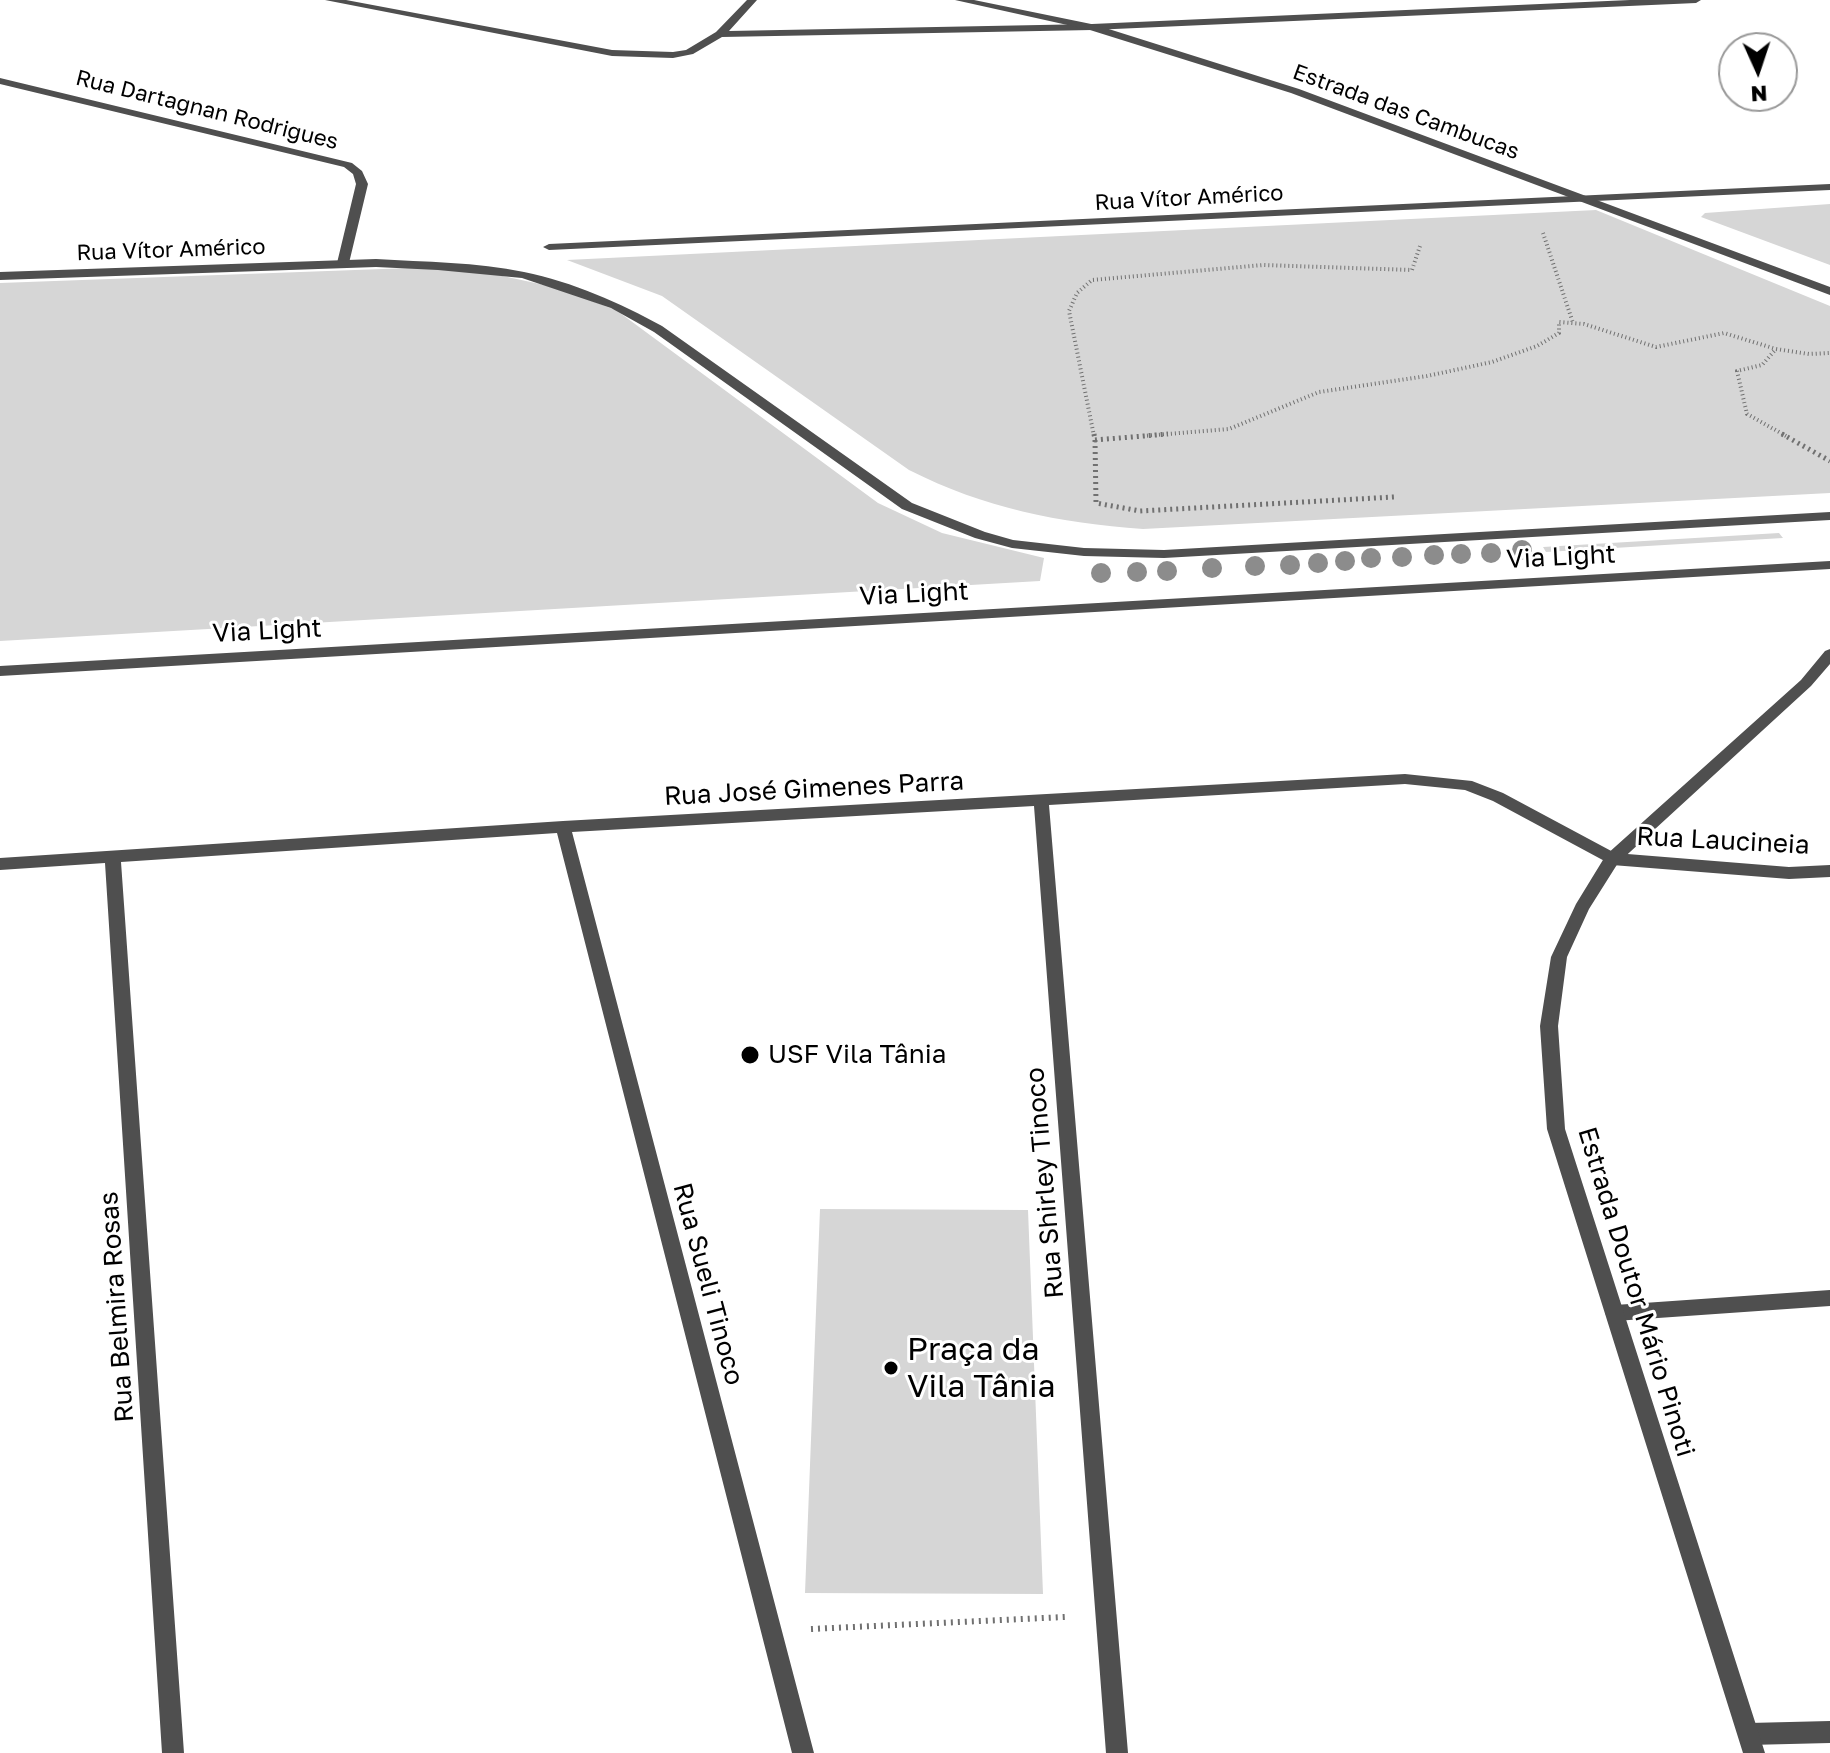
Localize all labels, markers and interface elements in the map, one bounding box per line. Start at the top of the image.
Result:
north arrow [1718,32,1798,112]
street label: Estrada das Cambucas [1289,59,1523,165]
street label: Rua Dartagnan Rodrigues [73,65,341,155]
text: N [1750,81,1768,108]
street label: Rua Vítor Américo [1094,180,1284,216]
street label: Rua Vítor Américo [76,234,266,266]
street label: Via Light [1506,539,1616,575]
street label: Via Light [859,576,969,612]
street label: Via Light [212,613,322,649]
street label: Rua José Gimenes Parra [663,766,965,812]
street label: Rua Laucineia [1636,821,1810,861]
place label: USF Vila Tânia [768,1039,946,1071]
marker: USF Vila Tânia [739,1044,761,1066]
street label: Rua Shirley Tinoco [1019,1066,1071,1300]
street label: Estrada Doutor Mário Pinoti [1571,1123,1701,1461]
street label: Rua Sueli Tinoco [666,1180,750,1388]
street label: Rua Belmira Rosas [93,1191,141,1423]
place label: Praça da Vila Tânia [907,1331,1056,1406]
marker: Praça da Vila Tânia [882,1359,900,1377]

